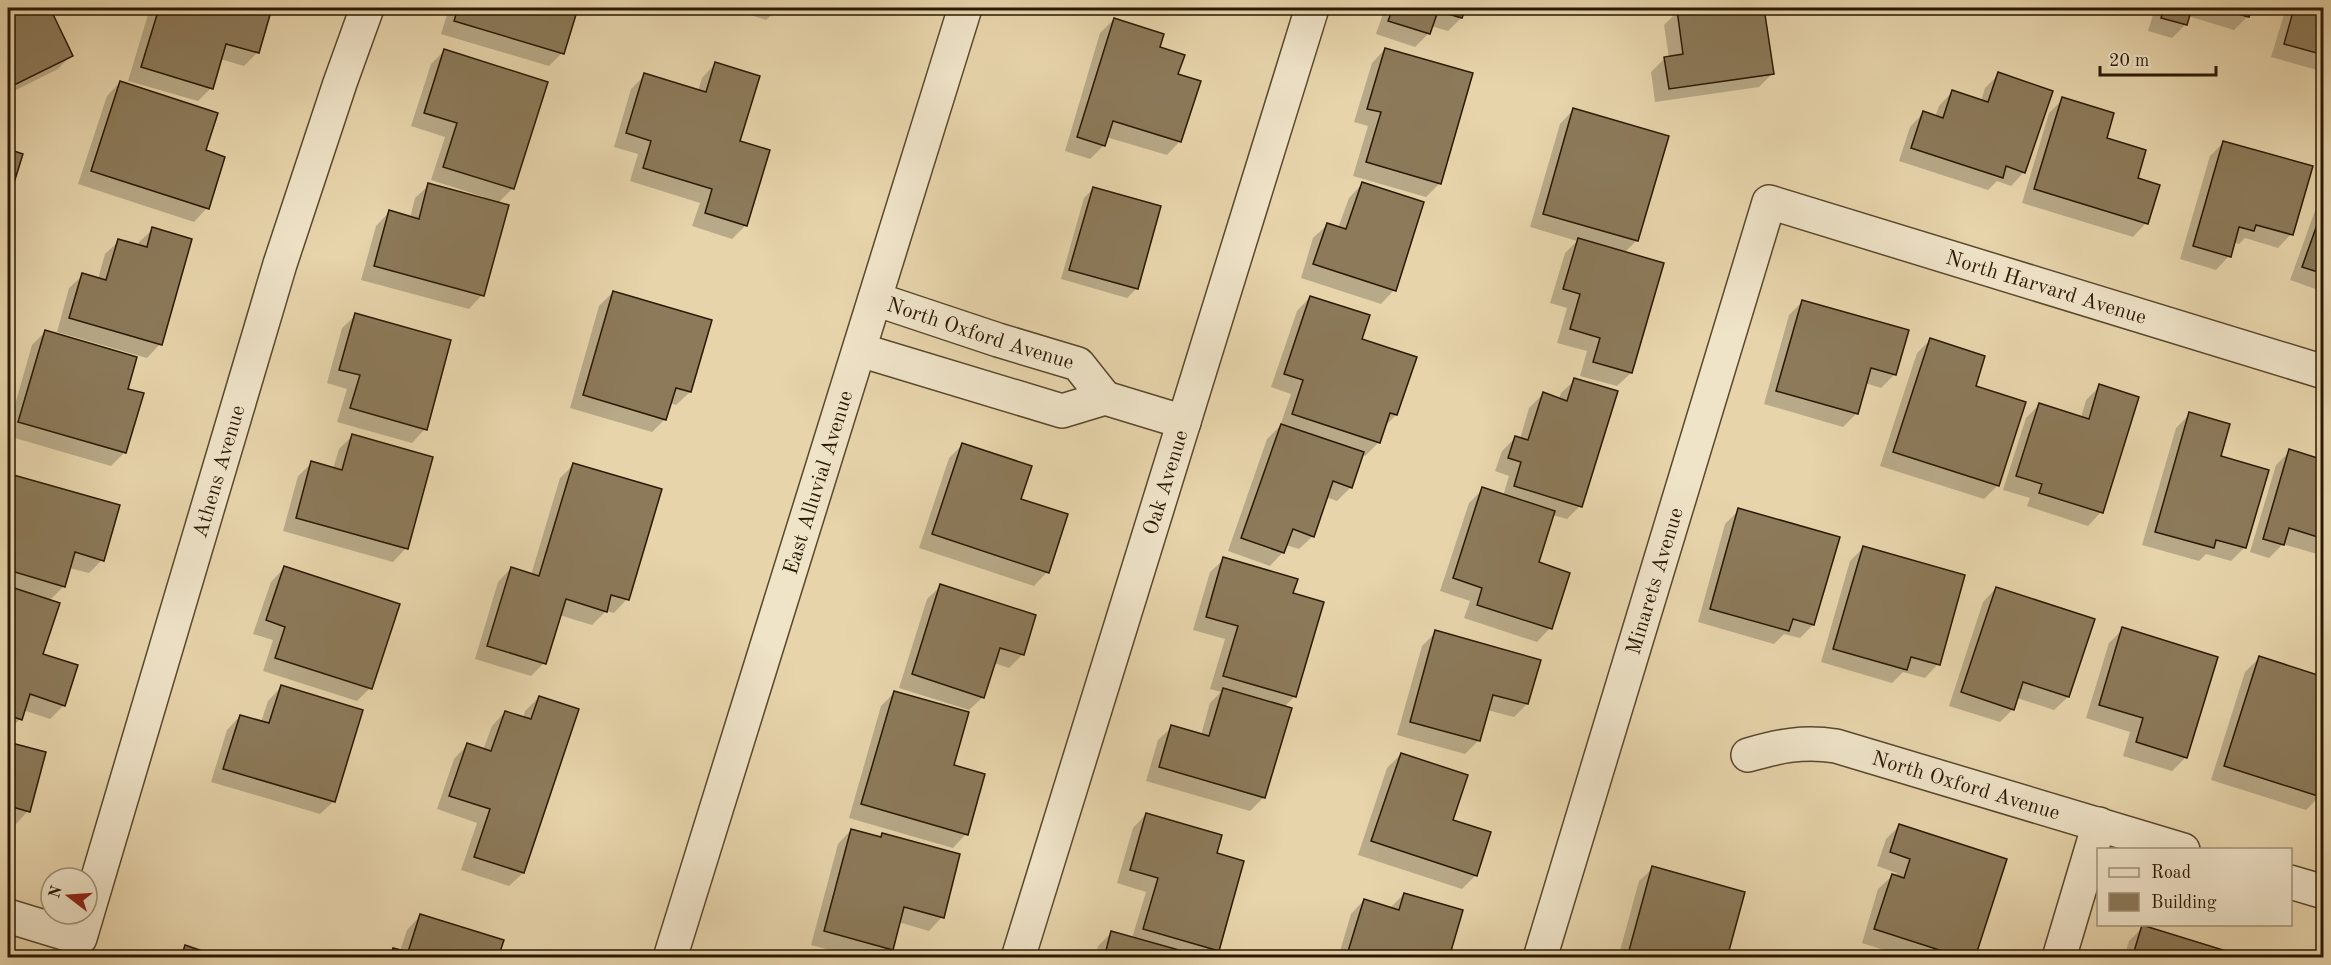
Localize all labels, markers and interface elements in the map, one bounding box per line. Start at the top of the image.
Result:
scale bar [2100,39,2216,77]
text: 20 m [2109,52,2149,70]
street label: North Harvard Avenue [1943,248,2149,329]
street label: North Oxford Avenue [884,295,1076,374]
street label: East Alluvial Avenue [781,388,858,577]
street label: Athens Avenue [190,403,250,541]
street label: Oak Avenue [1141,428,1193,538]
street label: Minarets Avenue [1624,505,1688,657]
street label: North Oxford Avenue [1869,748,2062,824]
legend [2097,848,2292,926]
text: Road [2151,864,2191,882]
north arrow [39,866,99,926]
text: N [47,883,66,900]
text: Building [2151,894,2217,912]

